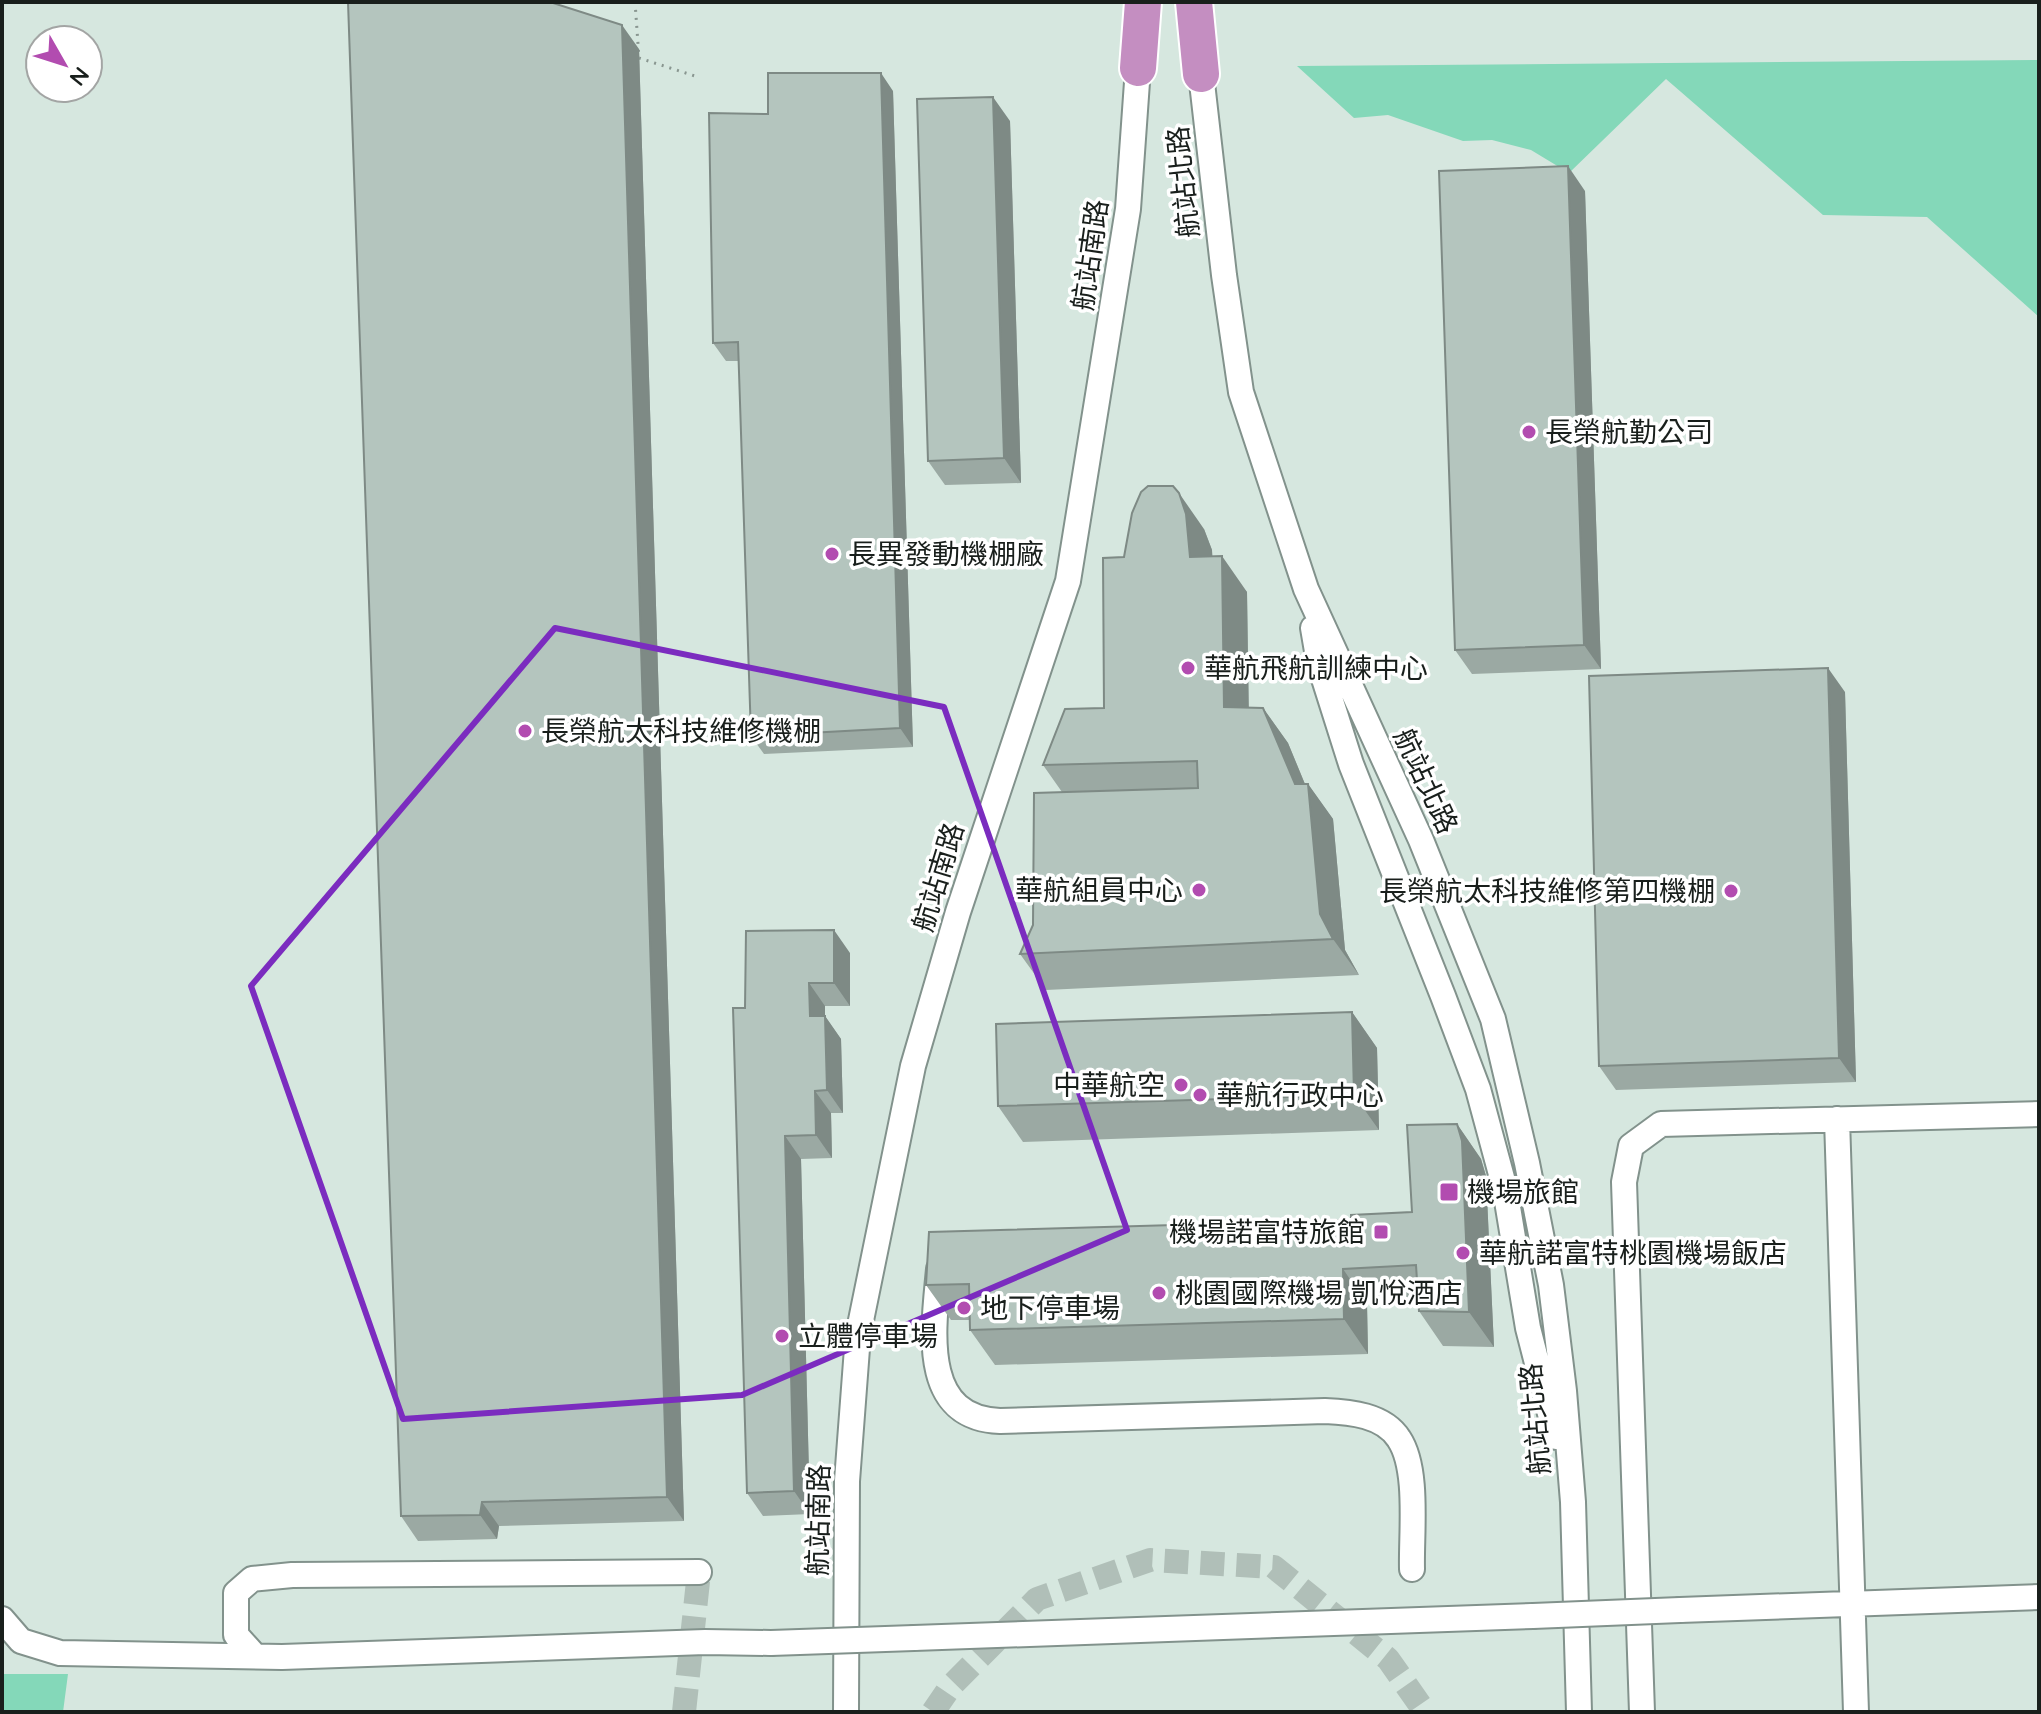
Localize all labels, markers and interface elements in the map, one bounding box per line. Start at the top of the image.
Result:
north arrow [24,24,104,104]
text: N [64,61,96,92]
street label: 航站北路 [1159,125,1206,240]
street label: 航站南路 [1064,197,1115,313]
place label: 長榮航勤公司 [1545,414,1713,449]
marker: 長榮航勤公司 [1520,423,1538,441]
place label: 長異發動機棚廠 [848,536,1044,571]
marker: 長異發動機棚廠 [823,545,841,563]
place label: 華航飛航訓練中心 [1204,650,1428,685]
marker: 華航飛航訓練中心 [1179,659,1197,677]
place label: 長榮航太科技維修機棚 [541,713,821,748]
marker: 長榮航太科技維修機棚 [516,722,534,740]
street label: 航站北路 [1387,723,1466,839]
street label: 航站南路 [904,818,971,936]
place label: 華航組員中心 [1015,872,1183,907]
place label: 長榮航太科技維修第四機棚 [1379,873,1715,908]
marker: 華航組員中心 [1190,881,1208,899]
marker: 長榮航太科技維修第四機棚 [1722,882,1740,900]
place label: 中華航空 [1053,1067,1165,1102]
marker: 中華航空 [1172,1076,1190,1094]
place label: 華航行政中心 [1216,1077,1384,1112]
marker: 華航行政中心 [1191,1086,1209,1104]
place label: 機場旅館 [1467,1174,1579,1209]
marker: 機場旅館 [1438,1181,1460,1203]
place label: 機場諾富特旅館 [1169,1214,1365,1249]
marker: 機場諾富特旅館 [1372,1223,1390,1241]
place label: 華航諾富特桃園機場飯店 [1479,1235,1787,1270]
marker: 華航諾富特桃園機場飯店 [1454,1244,1472,1262]
place label: 桃園國際機場 凱悅酒店 [1175,1275,1463,1310]
marker: 桃園國際機場 凱悅酒店 [1150,1284,1168,1302]
place label: 地下停車場 [980,1290,1120,1325]
marker: 地下停車場 [955,1299,973,1317]
place label: 立體停車場 [798,1318,938,1353]
marker: 立體停車場 [773,1327,791,1345]
street label: 航站北路 [1512,1362,1557,1476]
street label: 航站南路 [799,1464,836,1576]

